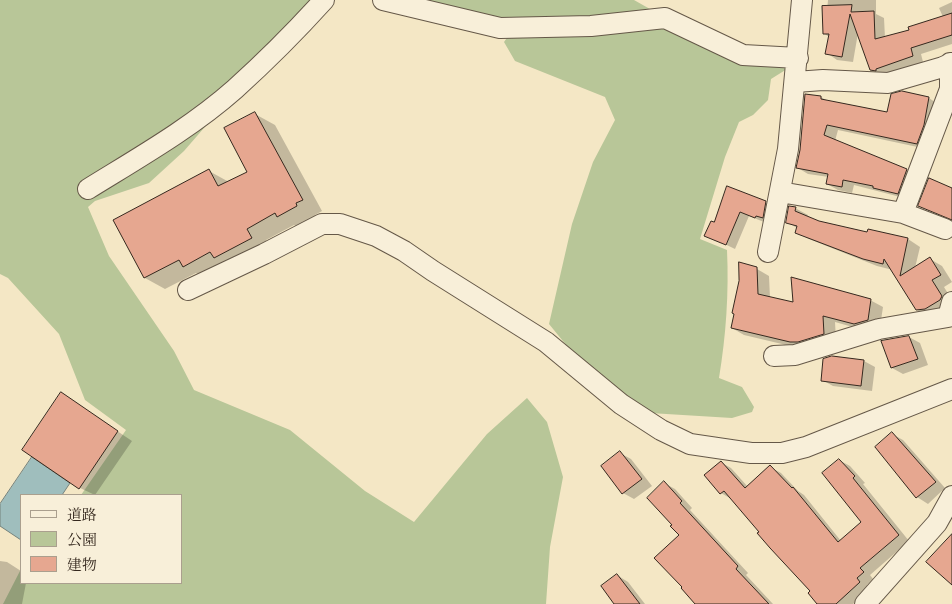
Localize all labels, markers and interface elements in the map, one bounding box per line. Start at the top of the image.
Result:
legend [20,494,182,584]
text: 道路 [67,506,97,525]
text: 公園 [67,531,97,550]
text: 建物 [67,556,97,575]

